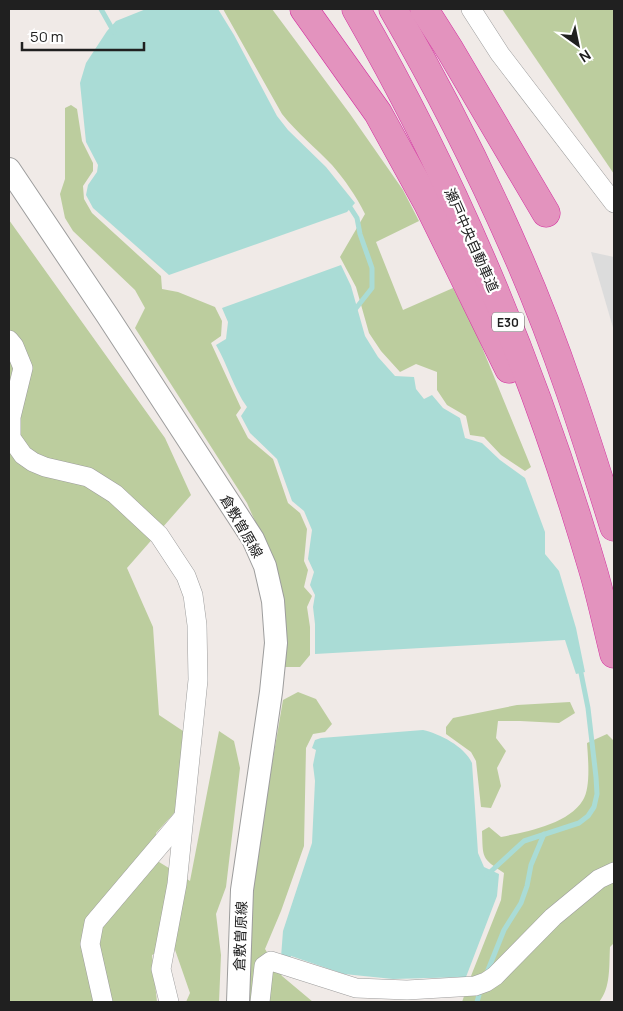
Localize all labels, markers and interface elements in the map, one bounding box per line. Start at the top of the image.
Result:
scale bar [22,20,145,52]
north arrow [553,20,603,70]
text: 50 m [30,26,64,47]
text: N [576,46,595,67]
street label: 瀬戸中央自動車道 [441,185,503,295]
road number: E30 [492,313,524,332]
street label: 倉敷曽原線 [216,491,268,561]
street label: 倉敷曽原線 [229,901,251,971]

